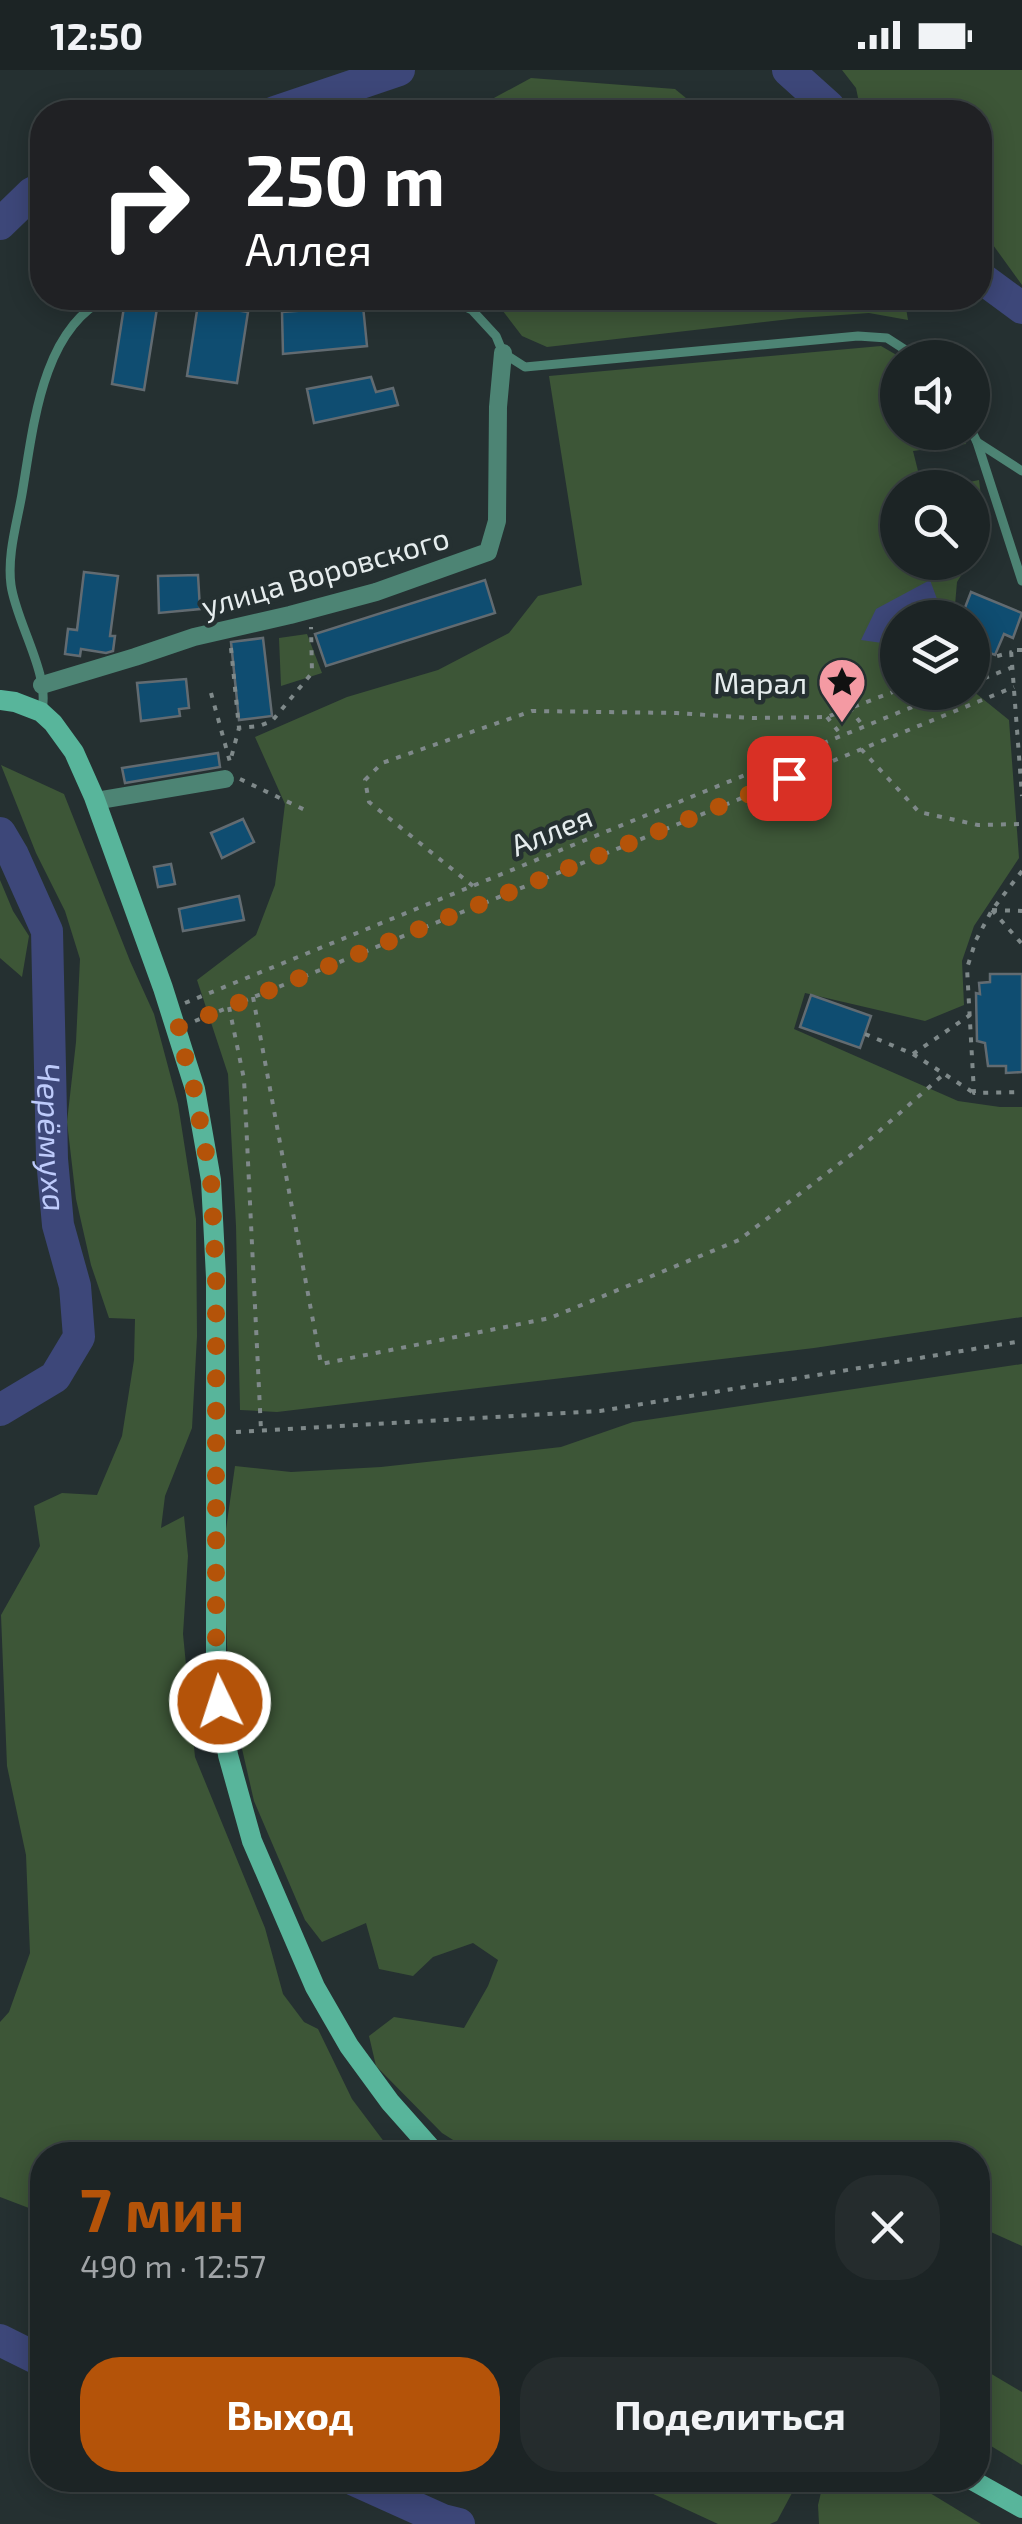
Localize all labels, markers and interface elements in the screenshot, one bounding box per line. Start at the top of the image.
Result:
text: 12:50 [50,12,143,58]
text: 250 m [245,136,445,220]
icon: right [80,140,210,270]
text: Аллея [245,221,372,275]
map controls [880,340,990,710]
button: sound [880,340,990,450]
button: search [880,470,990,580]
street label: улица Воровского [197,518,453,625]
button: layers [880,600,990,710]
place icon: Марал [816,656,868,724]
place label: Марал [713,664,807,700]
pin [747,736,832,821]
icon: arrive [762,751,817,806]
street label: Аллея [505,797,597,863]
water label: Черёмуха [31,1062,76,1213]
position arrow [168,1650,272,1754]
text: 7 мин [80,2172,245,2244]
button: close [835,2175,940,2280]
text: 490 m · 12:57 [80,2246,266,2284]
button: Выход [80,2357,500,2472]
button: Поделиться [520,2357,940,2472]

